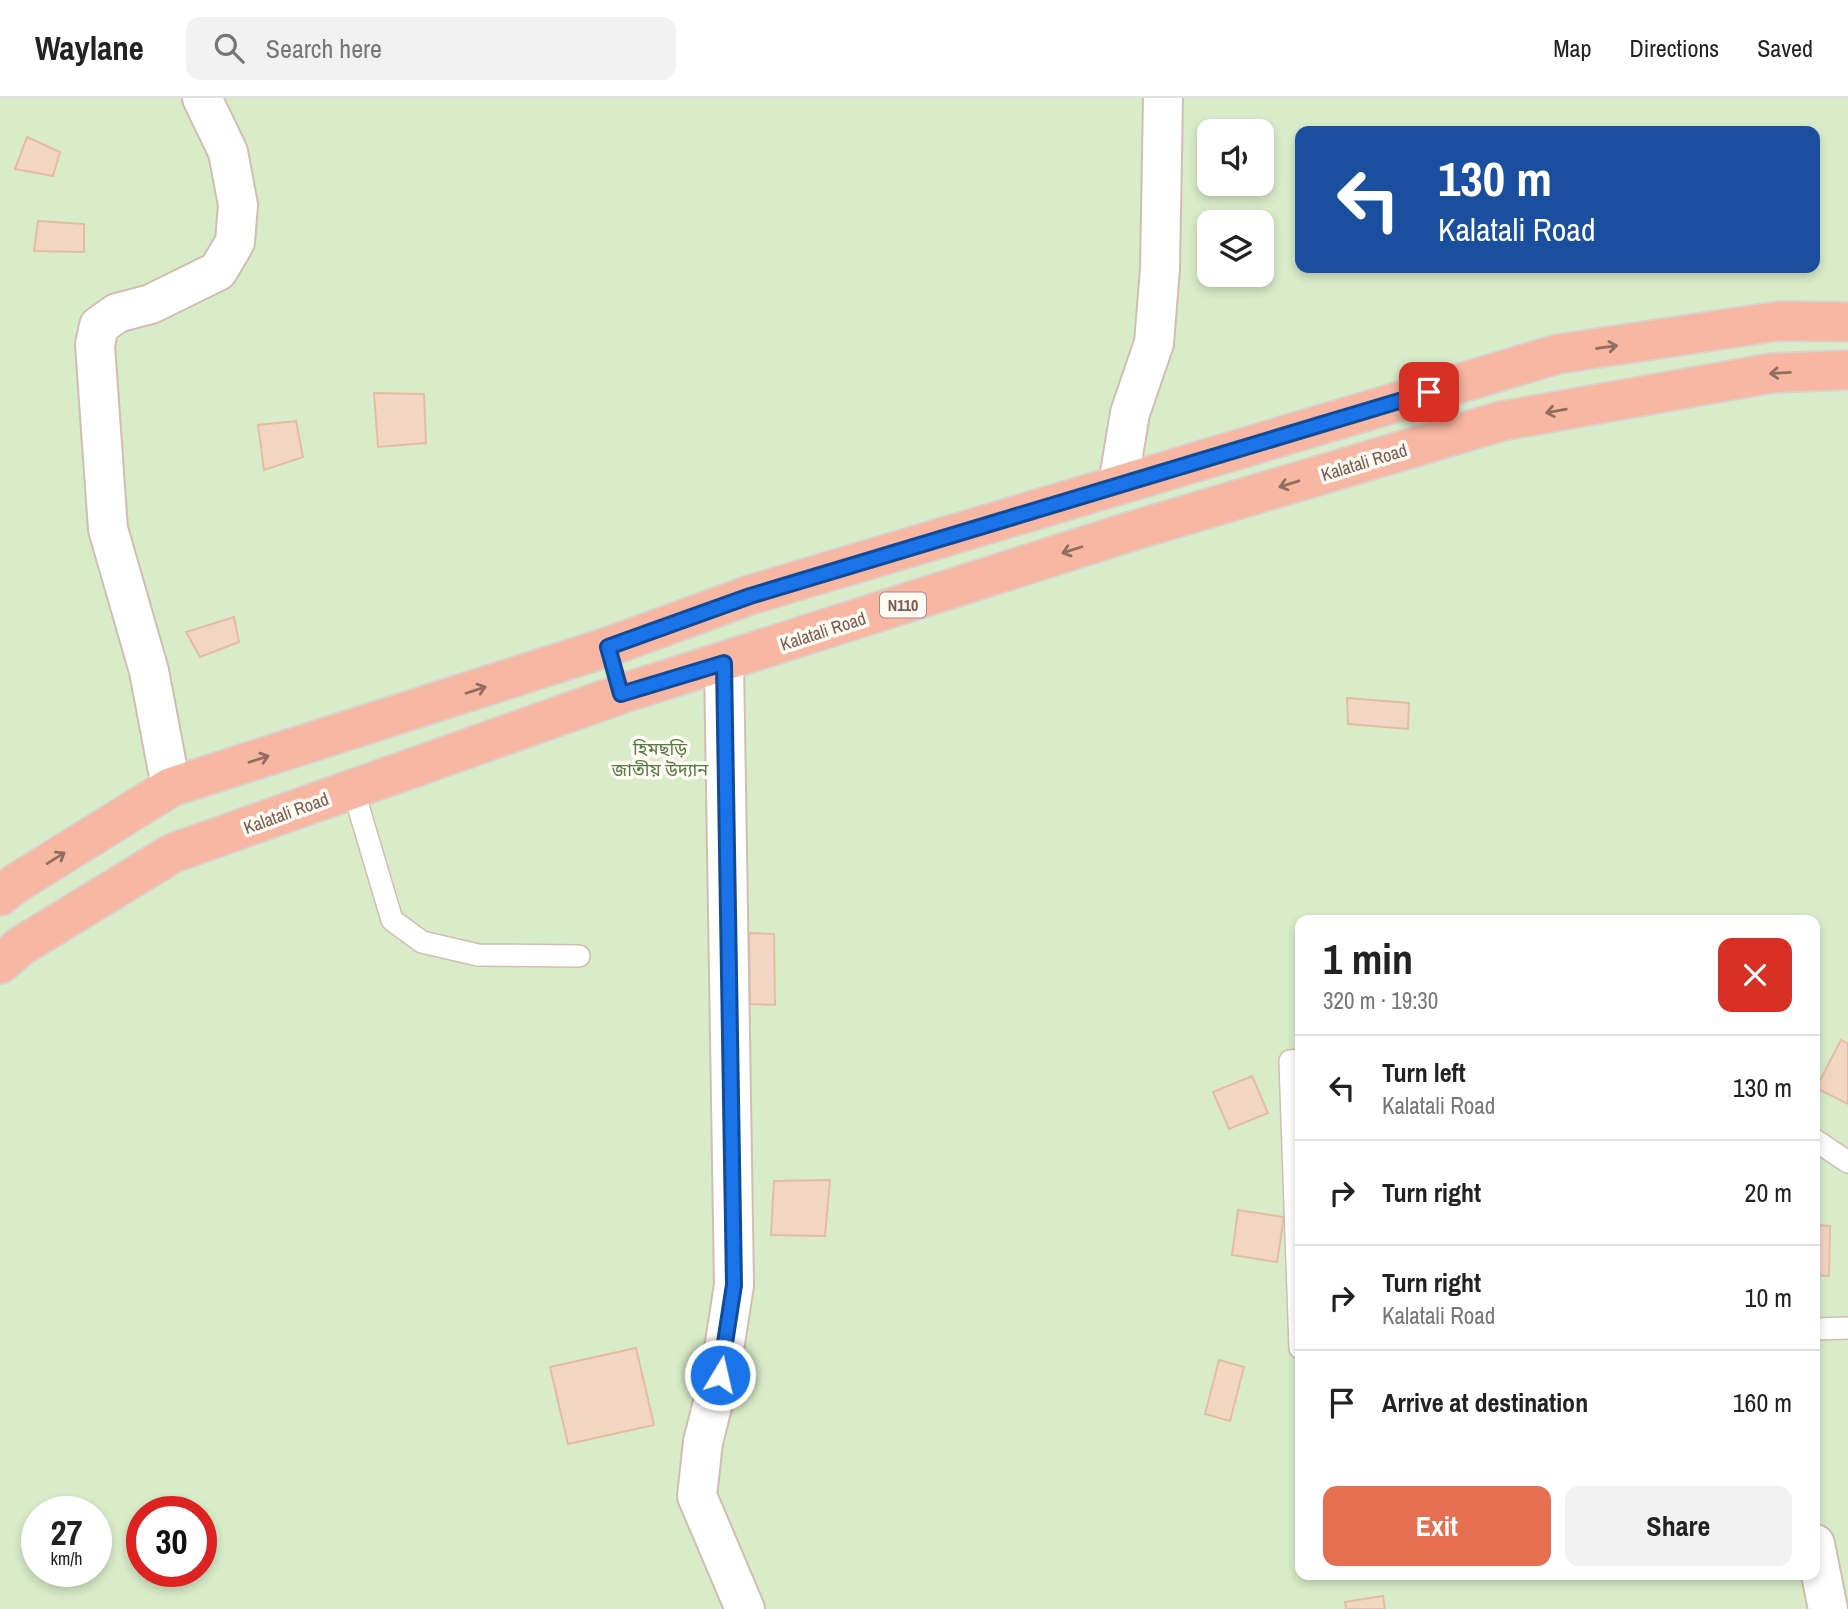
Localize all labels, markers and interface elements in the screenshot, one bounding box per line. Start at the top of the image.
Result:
search box [186,17,676,80]
text: Waylane [35,26,144,70]
icon: search [210,29,248,67]
text: Search here [266,31,382,66]
text: Map [1553,32,1591,64]
text: Directions [1629,32,1719,64]
text: Saved [1757,32,1813,64]
map controls [1197,119,1274,287]
button: sound [1197,119,1274,196]
text: 130 m [1438,145,1552,211]
icon: left [1323,154,1414,245]
text: Kalatali Road [1438,208,1596,251]
button: layers [1197,210,1274,287]
one-way arrow [1595,340,1618,353]
pin [1399,362,1459,422]
one-way arrow [1769,366,1792,379]
icon: arrive [1410,373,1448,411]
one-way arrow [1545,405,1568,418]
street label: Kalatali Road [1318,437,1410,487]
one-way arrow [1279,478,1301,491]
one-way arrow [1061,545,1083,557]
road number: N110 [880,592,926,618]
street label: Kalatali Road [777,605,869,657]
one-way arrow [465,682,487,695]
park label: হিমছড়ি জাতীয় উদ্যান [611,736,709,782]
one-way arrow [248,752,270,764]
street label: Kalatali Road [240,786,332,840]
one-way arrow [46,851,66,865]
text: 1 min [1323,931,1413,987]
button: close [1718,938,1792,1012]
text: 320 m · 19:30 [1323,985,1438,1016]
text: Turn left [1382,1055,1466,1090]
icon: left [1323,1069,1361,1107]
text: 130 m [1733,1070,1792,1105]
text: Kalatali Road [1382,1090,1495,1121]
icon: right [1323,1174,1361,1212]
text: Turn right [1382,1175,1481,1210]
text: 20 m [1745,1175,1792,1210]
text: Turn right [1382,1265,1481,1300]
icon: right [1323,1279,1361,1317]
text: 10 m [1745,1280,1792,1315]
text: Kalatali Road [1382,1300,1495,1331]
position arrow [683,1338,757,1412]
icon: arrive [1323,1384,1361,1422]
text: Arrive at destination [1382,1385,1588,1420]
text: 160 m [1733,1385,1792,1420]
button: Exit [1323,1486,1551,1566]
button: Share [1565,1486,1792,1566]
speed limit sign: 30 [126,1496,217,1587]
text: 27 [51,1509,82,1556]
text: km/h [51,1546,83,1571]

